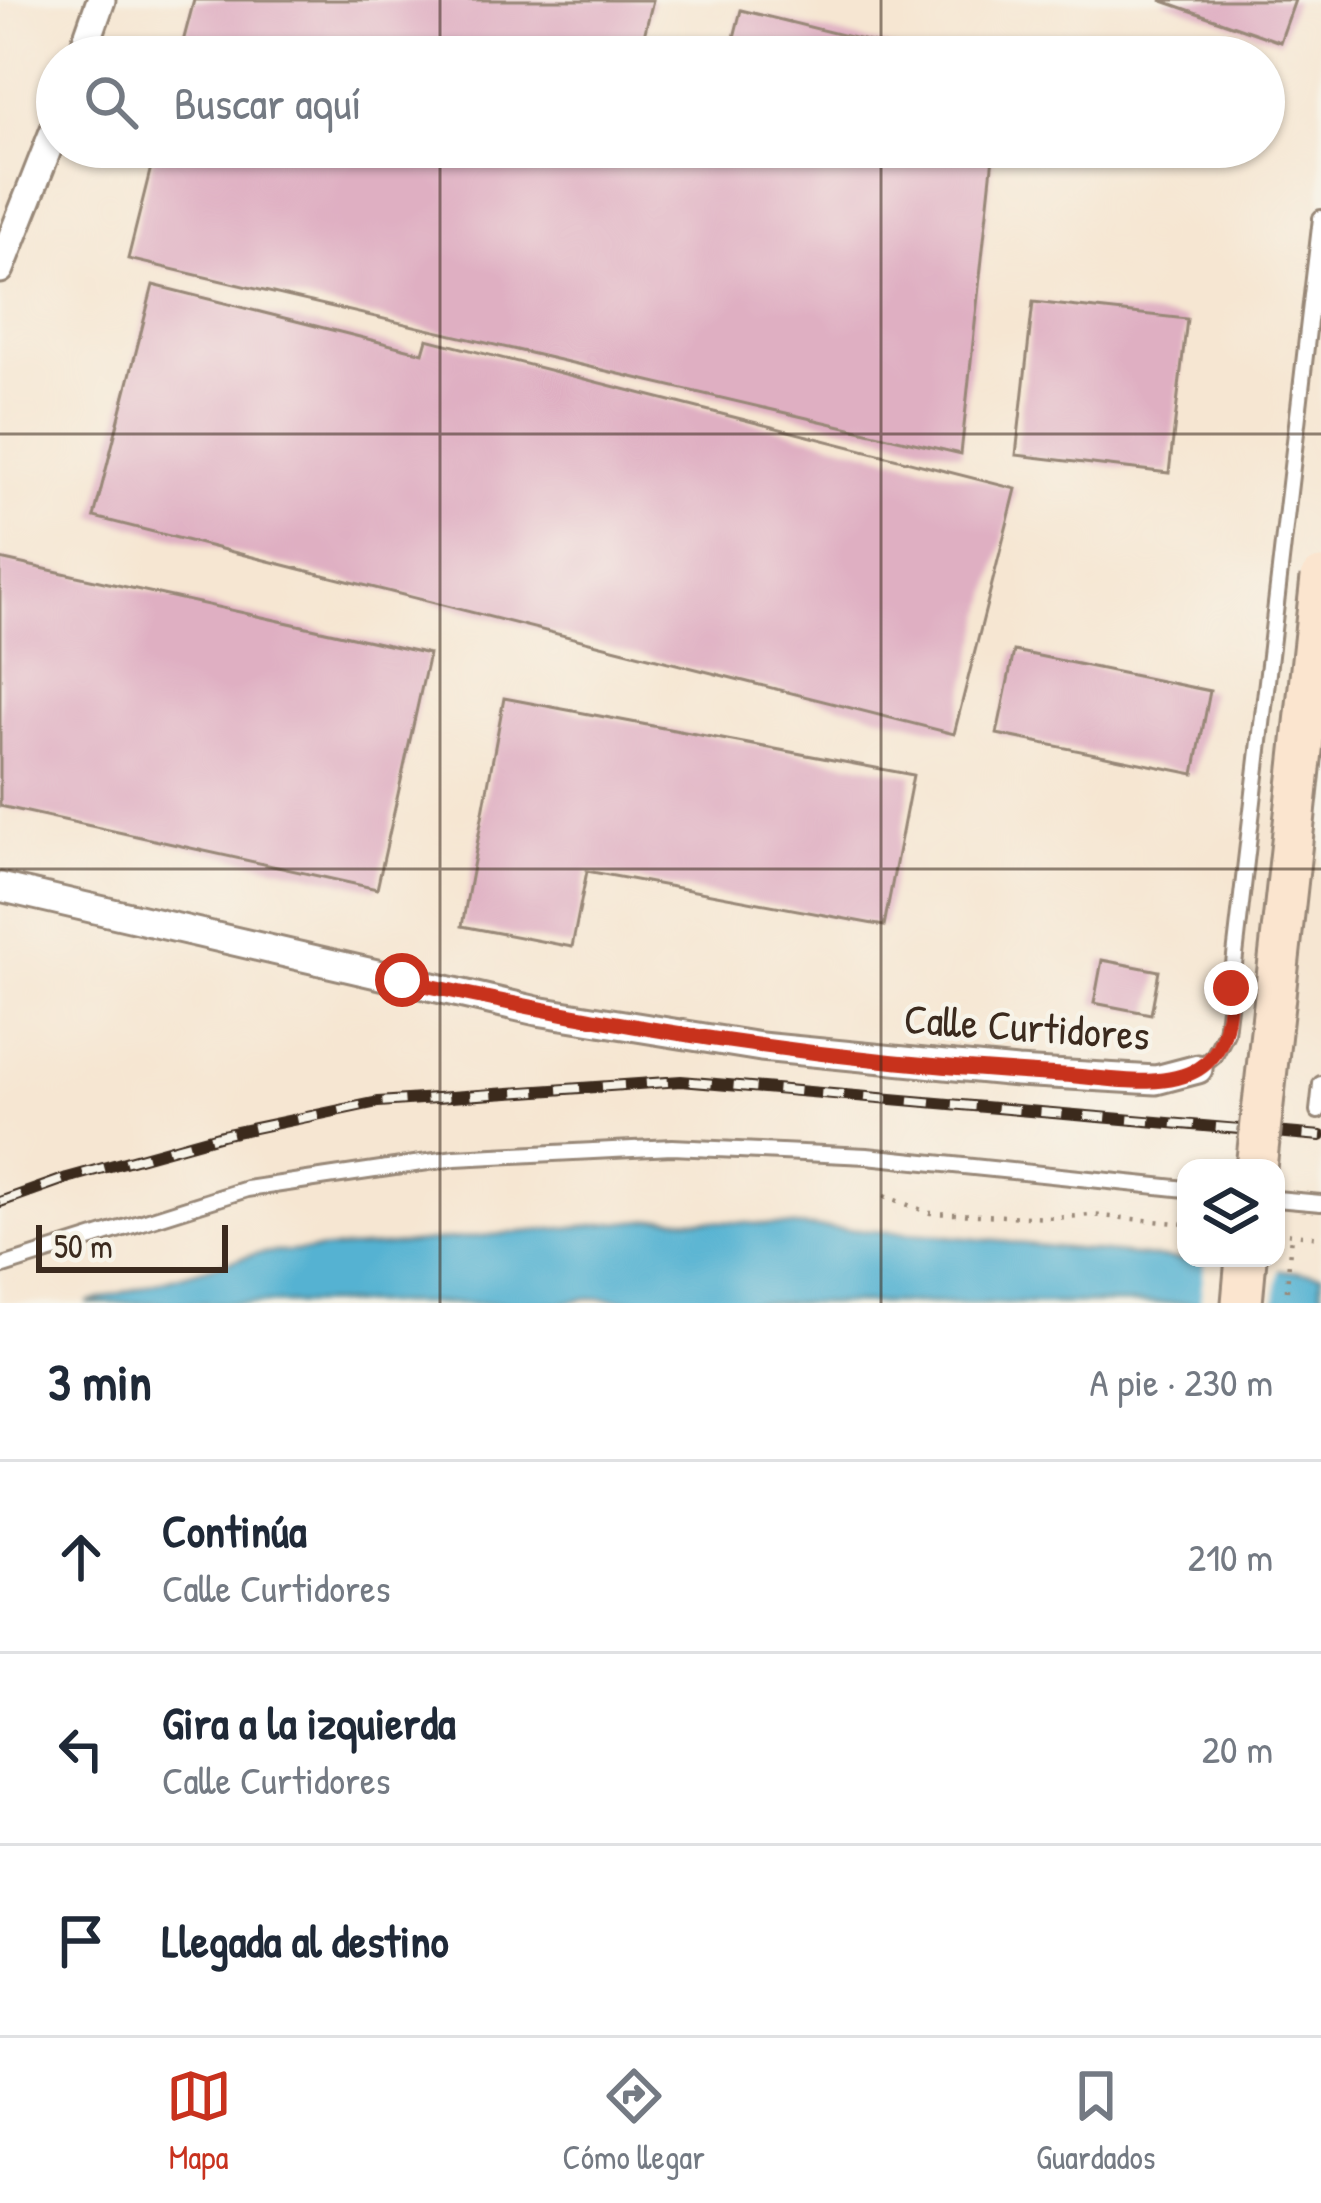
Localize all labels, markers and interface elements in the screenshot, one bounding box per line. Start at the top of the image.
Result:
search box [36,36,1285,168]
icon: search [78,69,144,135]
text: Buscar aquí [174,72,361,133]
route start [375,953,429,1007]
route end [1204,961,1258,1015]
street label: Calle Curtidores [902,989,1152,1063]
map controls [1177,1159,1285,1267]
button: layers [1177,1159,1285,1267]
scale bar [36,1219,228,1272]
text: 50 m [54,1224,113,1268]
text: 3 min [48,1347,152,1416]
text: A pie · 230 m [1090,1355,1273,1408]
text: Continúa [162,1500,307,1561]
icon: ahead [48,1524,114,1590]
text: 210 m [1188,1530,1273,1583]
text: Calle Curtidores [162,1561,391,1614]
text: Gira a la izquierda [162,1692,456,1753]
icon: left [48,1716,114,1782]
text: 20 m [1202,1722,1273,1775]
text: Calle Curtidores [162,1753,391,1806]
icon: arrive [48,1908,114,1974]
text: Llegada al destino [162,1910,449,1971]
tab: Mapa [166,2063,232,2179]
tab: Cómo llegar [563,2063,705,2179]
tab: Guardados [1036,2063,1155,2179]

